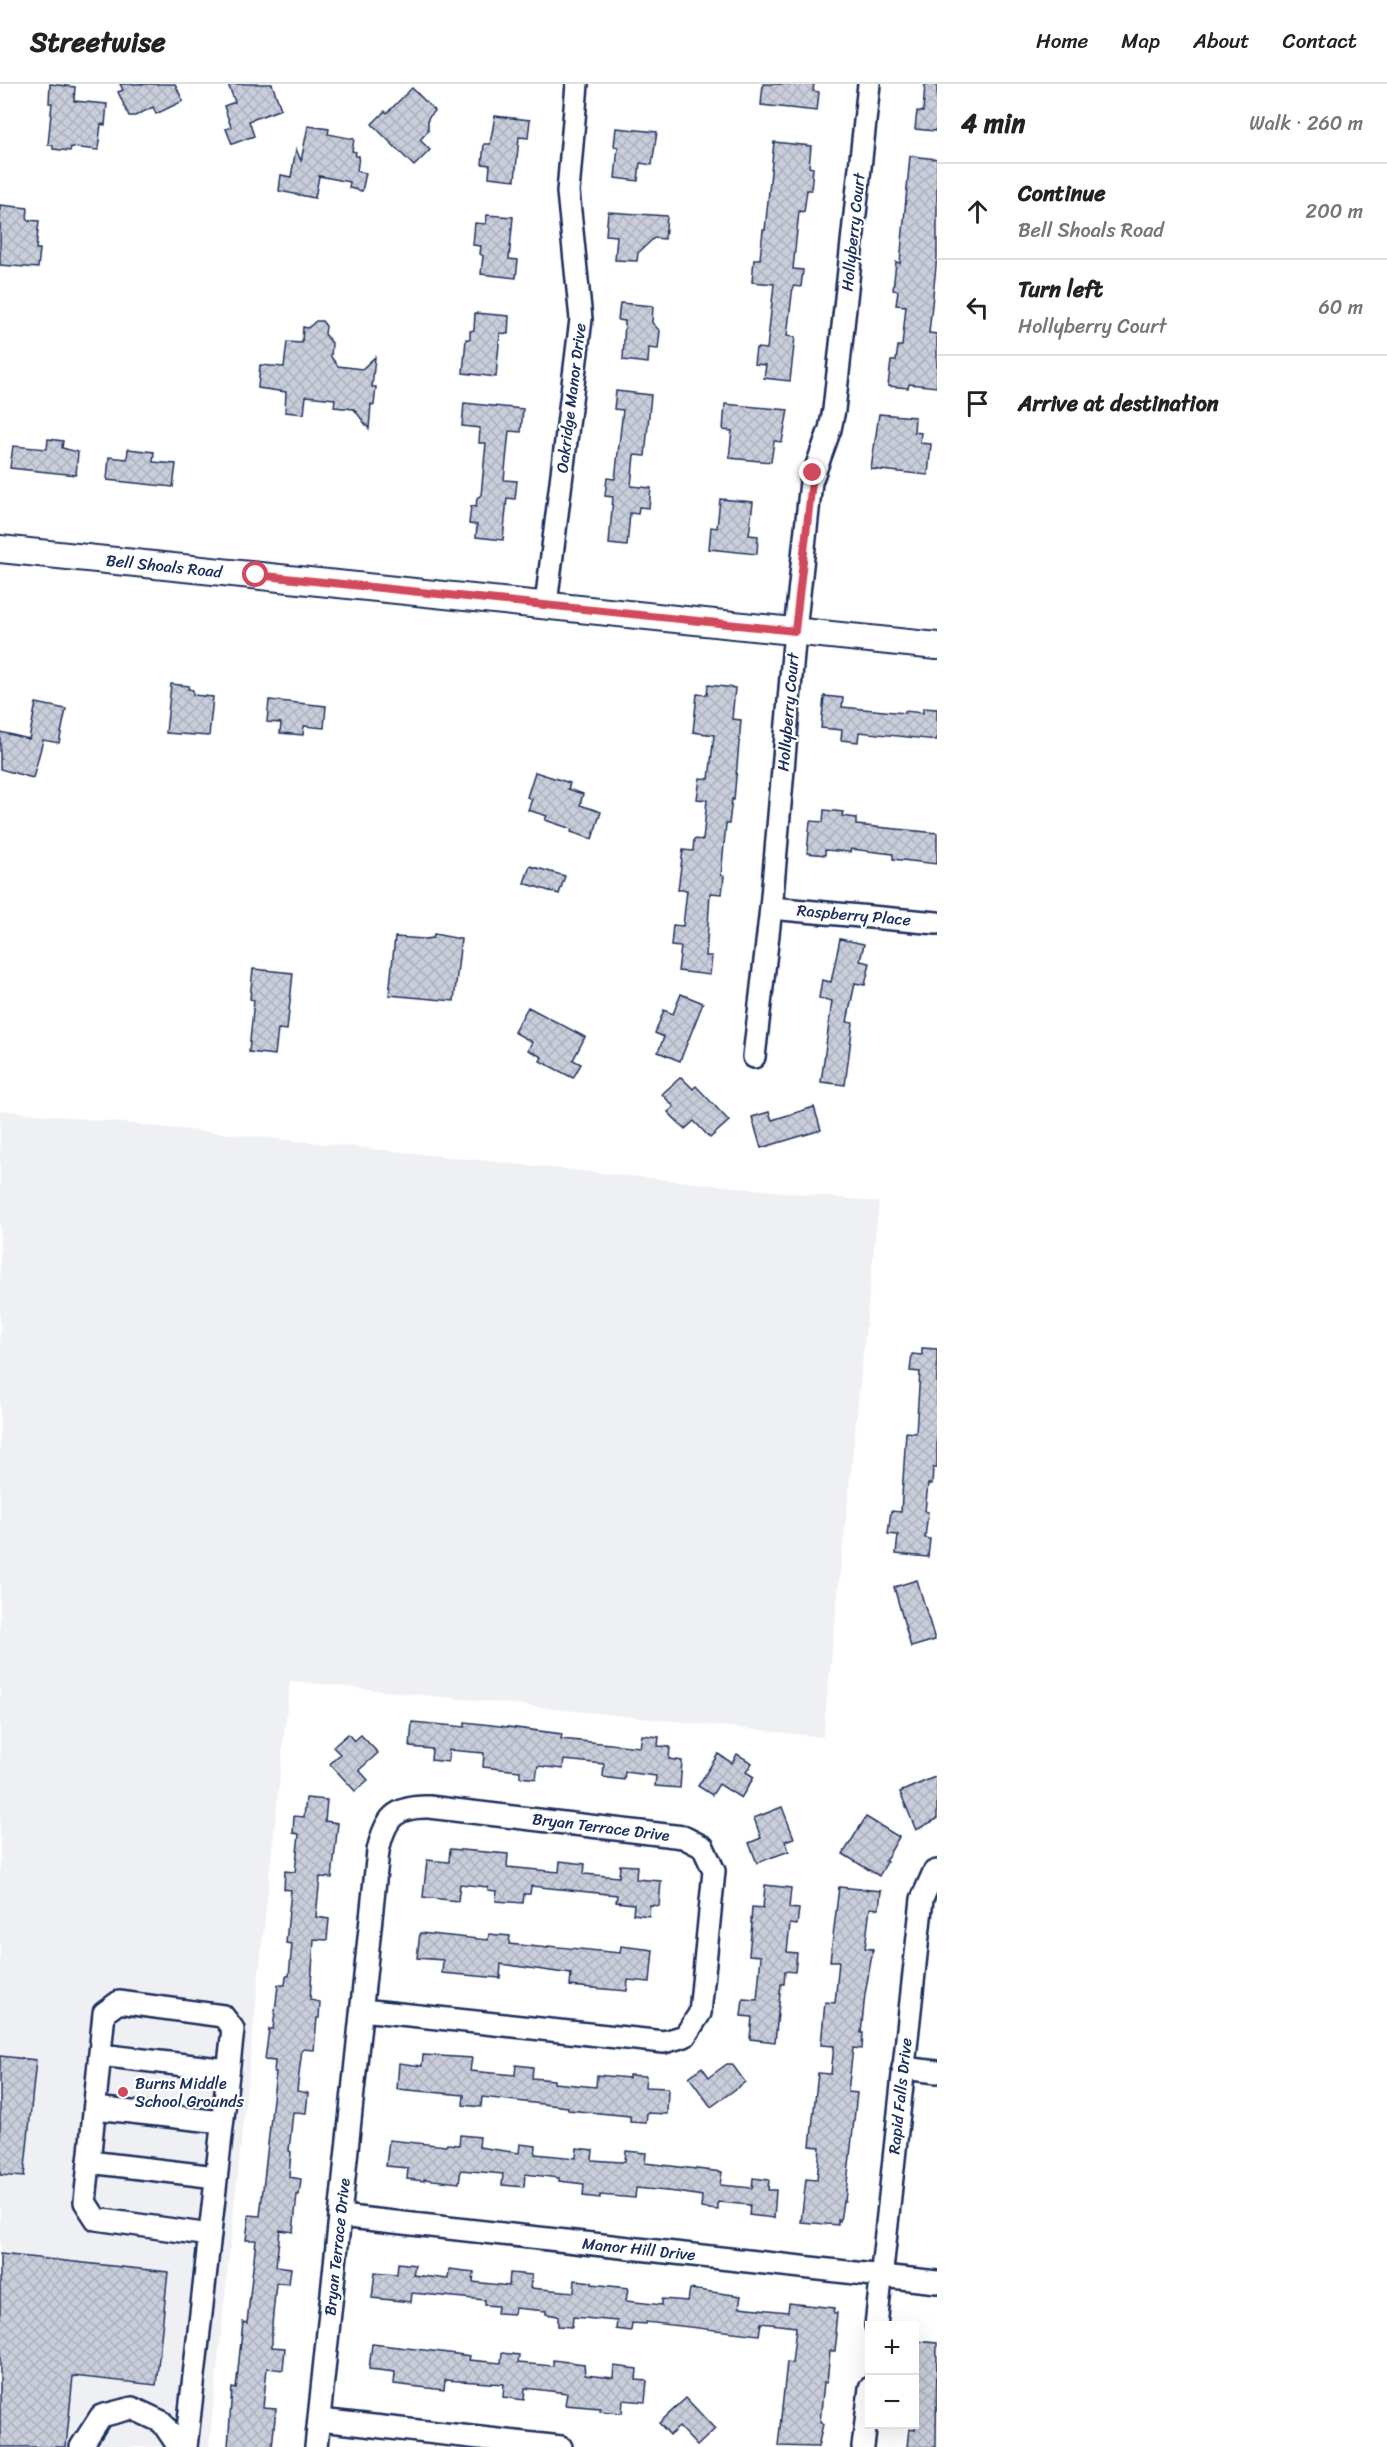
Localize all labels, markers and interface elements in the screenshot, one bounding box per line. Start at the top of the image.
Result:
text: Streetwise [30,17,166,66]
text: Home [1036,22,1088,60]
text: Map [1121,22,1160,60]
text: About [1193,22,1250,60]
text: Contact [1283,22,1357,60]
text: 4 min [961,100,1025,146]
text: Walk · 260 m [1249,106,1363,141]
street label: Hollyberry Court [832,171,874,293]
text: Continue [1018,174,1106,213]
text: 200 m [1306,194,1363,229]
icon: ahead [961,195,994,228]
text: Bell Shoals Road [1018,213,1164,248]
text: Turn left [1018,270,1103,309]
text: 60 m [1318,290,1363,325]
icon: left [961,291,994,324]
text: Hollyberry Court [1018,309,1167,344]
street label: Oakridge Manor Drive [547,321,595,475]
text: Arrive at destination [1018,384,1219,423]
icon: arrive [961,387,994,420]
route end [799,459,825,485]
street label: Bell Shoals Road [105,545,225,587]
route start [242,561,268,587]
street label: Hollyberry Court [768,651,808,772]
street label: Raspberry Place [796,896,912,934]
street label: Bryan Terrace Drive [531,1804,672,1850]
street label: Rapid Falls Drive [879,2036,921,2156]
place label: Burns Middle School Grounds [135,2069,244,2116]
marker: Burns Middle School Grounds [116,2085,130,2099]
street label: Bryan Terrace Drive [315,2176,359,2317]
street label: Manor Hill Drive [581,2229,697,2269]
map controls [865,2321,919,2429]
button: + [865,2321,919,2375]
button: − [865,2375,919,2429]

